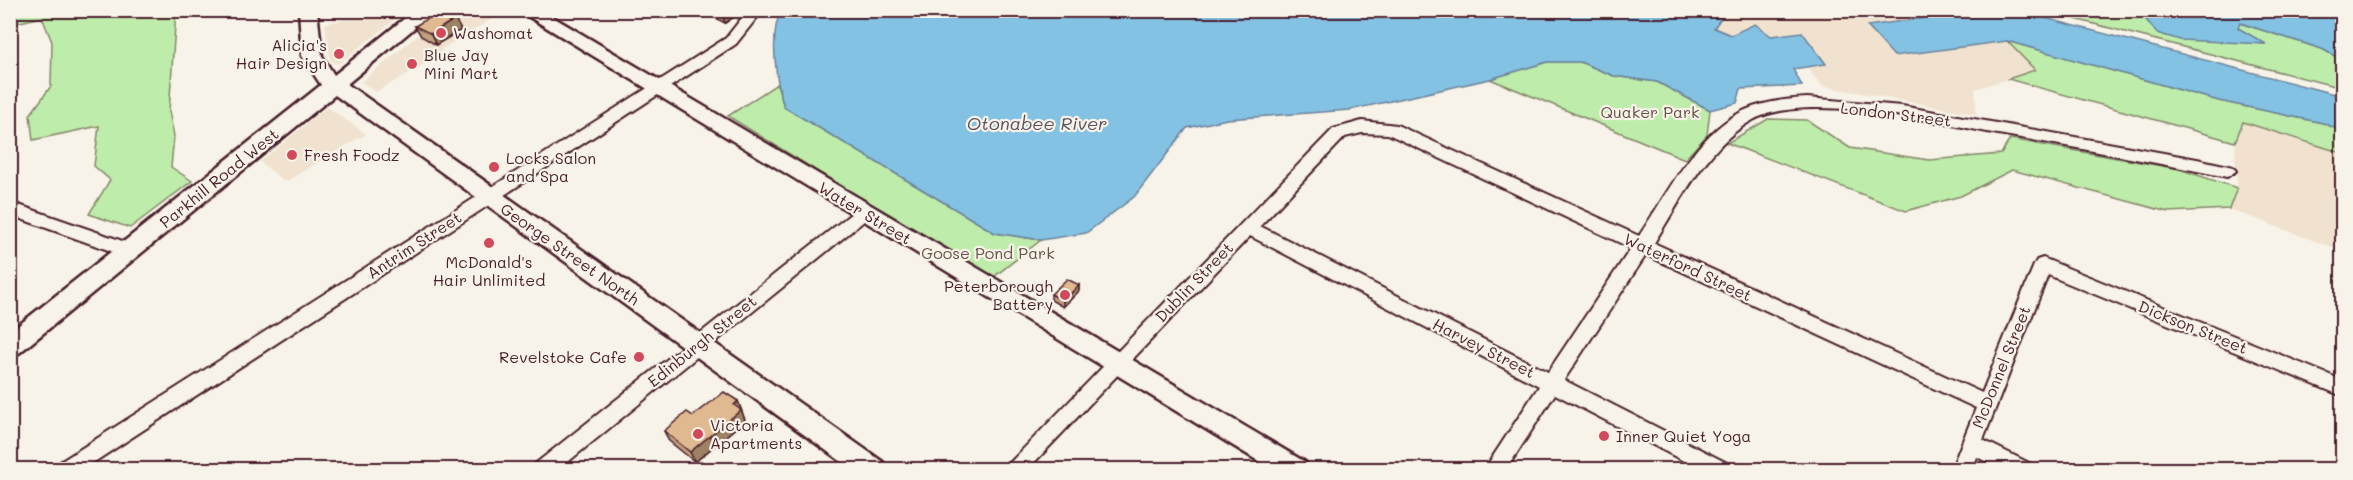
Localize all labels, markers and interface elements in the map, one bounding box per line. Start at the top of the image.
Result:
place label: Washomat [453,22,533,43]
marker: Washomat [434,26,448,40]
place label: Alicia's Hair Design [236,34,327,73]
place label: Blue Jay Mini Mart [424,44,498,83]
marker: Alicia's Hair Design [332,47,346,61]
marker: Blue Jay Mini Mart [405,57,419,71]
street label: London Street [1840,96,1953,131]
park label: Quaker Park [1600,101,1700,122]
water label: Otonabee River [967,111,1107,135]
street label: Parkhill Road West [155,123,282,232]
place label: Fresh Foodz [304,144,400,165]
place label: Locks Salon and Spa [506,147,596,186]
marker: Fresh Foodz [285,148,299,162]
marker: Locks Salon and Spa [487,160,501,174]
street label: Water Street [815,177,916,249]
street label: George Street North [497,198,644,310]
street label: Antrim Street [362,206,465,283]
street label: Waterford Street [1621,228,1756,305]
marker: McDonald's Hair Unlimited [482,236,496,250]
street label: Dublin Street [1150,237,1237,326]
park label: Goose Pond Park [921,242,1055,263]
place label: McDonald's Hair Unlimited [433,251,545,290]
place label: Peterborough Battery [944,275,1053,314]
marker: Peterborough Battery [1058,288,1072,302]
street label: Edinburgh Street [643,290,761,391]
street label: Dickson Street [2135,295,2251,358]
street label: McDonnel Street [1966,302,2035,431]
street label: Harvey Street [1429,313,1539,382]
place label: Revelstoke Cafe [499,346,627,367]
marker: Revelstoke Cafe [632,350,646,364]
place label: Victoria Apartments [710,414,802,453]
place label: Inner Quiet Yoga [1616,425,1751,446]
marker: Victoria Apartments [691,427,705,441]
marker: Inner Quiet Yoga [1597,429,1611,443]

